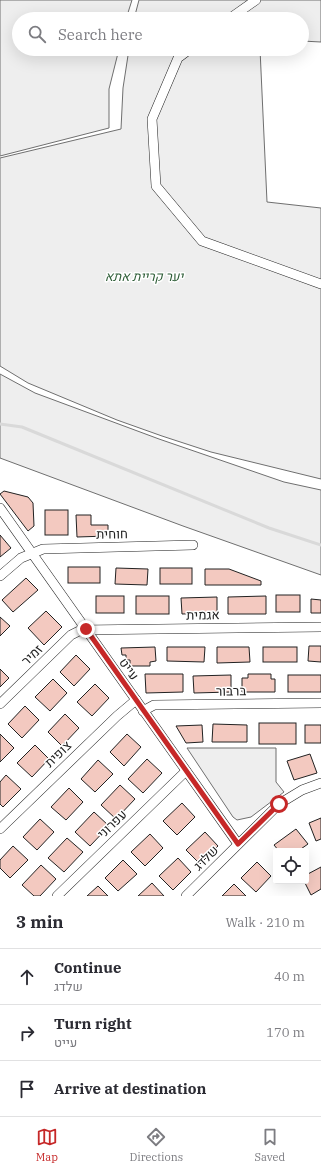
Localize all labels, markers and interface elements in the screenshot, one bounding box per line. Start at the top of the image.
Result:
search box [12,12,309,56]
icon: search [26,23,48,45]
text: Search here [58,25,143,44]
park label: יער קריית אתא [105,268,184,285]
street label: חוחית [96,525,128,543]
street label: אגמית [186,606,220,624]
route end [77,620,95,638]
street label: זמיר [18,641,47,669]
street label: עייט [115,655,143,683]
street label: ברבור [216,682,246,700]
street label: צופית [41,737,75,771]
route start [270,795,288,813]
street label: עפרוני [94,806,130,842]
street label: שלדג [190,842,222,874]
map controls [273,848,309,884]
button: locate [273,848,309,884]
text: 3 min [16,911,64,933]
text: Walk · 210 m [226,914,305,931]
text: Continue [54,958,121,977]
icon: ahead [16,966,38,988]
text: 40 m [274,968,305,985]
text: שלדג [54,978,83,995]
text: Turn right [54,1014,132,1033]
icon: right [16,1022,38,1044]
text: 170 m [266,1024,305,1041]
text: עייט [54,1034,77,1051]
icon: arrive [16,1078,38,1100]
text: Arrive at destination [54,1079,206,1098]
tab: Map [36,1126,58,1164]
tab: Directions [129,1126,183,1164]
tab: Saved [254,1126,285,1164]

